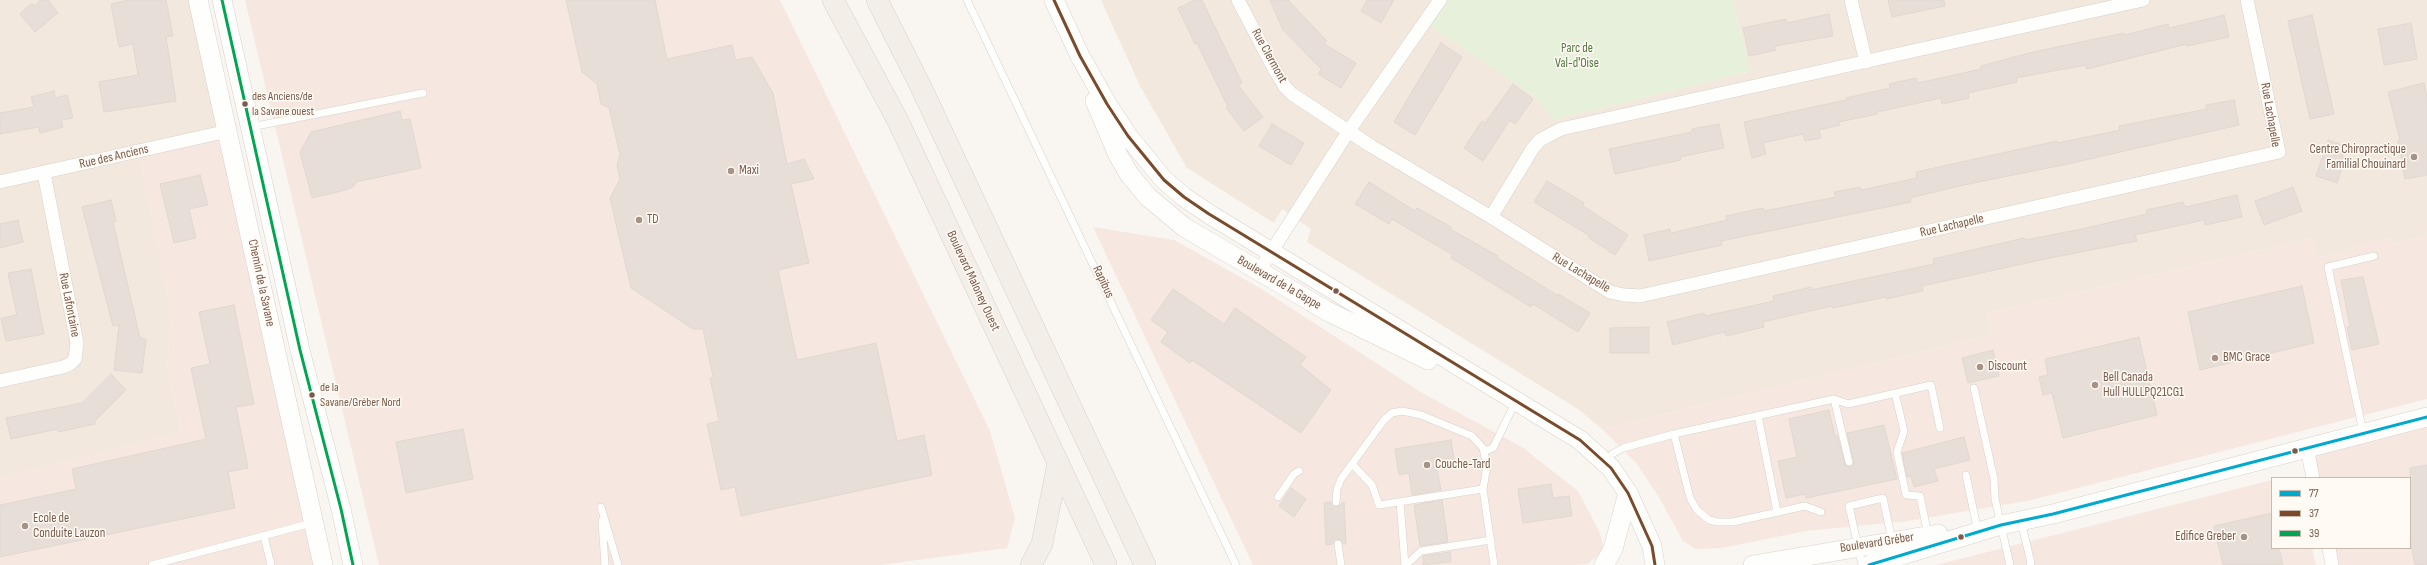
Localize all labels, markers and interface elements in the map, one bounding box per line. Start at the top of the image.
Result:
street label: Rue Clermont [1248,26,1290,86]
park label: Parc de Val-d'Oise [1555,41,1599,72]
street label: Rue Lachapelle [2257,82,2283,148]
place label: des Anciens/de la Savane ouest [252,90,314,118]
marker: des Anciens/de la Savane ouest [240,99,250,109]
street label: Rue des Anciens [78,141,150,173]
place label: Centre Chiropractique Familial Chouinard [2309,142,2406,173]
marker: Centre Chiropractique Familial Chouinard [2409,152,2419,162]
place label: Maxi [739,163,759,179]
marker: Maxi [726,166,736,176]
street label: Rue Lachapelle [1919,211,1985,241]
place label: TD [647,212,659,228]
marker: TD [634,215,644,225]
street label: Boulevard Maloney Ouest [943,228,1003,334]
street label: Chemin de la Savane [244,238,278,328]
street label: Rue Lachapelle [1549,250,1613,296]
street label: Boulevard de la Gappe [1234,253,1324,313]
street label: Rapibus [1089,263,1117,301]
street label: Rue Lafontaine [55,272,83,338]
unlabelled marker [1331,286,1341,296]
place label: BMC Grace [2223,350,2270,366]
marker: BMC Grace [2210,353,2220,363]
place label: Discount [1988,359,2027,375]
marker: Discount [1975,362,1985,372]
place label: Bell Canada Hull HULLPQ21CG1 [2103,370,2184,401]
marker: Bell Canada Hull HULLPQ21CG1 [2090,380,2100,390]
place label: de la Savane/Gréber Nord [320,381,401,409]
marker: de la Savane/Gréber Nord [307,390,317,400]
unlabelled marker [2290,446,2300,456]
place label: Couche-Tard [1435,457,1491,473]
marker: Couche-Tard [1422,460,1432,470]
legend [2271,477,2411,549]
text: 77 [2309,486,2319,501]
text: 37 [2309,506,2319,521]
place label: Ecole de Conduite Lauzon [33,511,105,542]
marker: Ecole de Conduite Lauzon [20,521,30,531]
text: 39 [2309,526,2319,541]
street label: Boulevard Gréber [1839,529,1915,557]
place label: Edifice Greber [2175,529,2236,545]
unlabelled marker [1956,532,1966,542]
marker: Edifice Greber [2239,532,2249,542]

